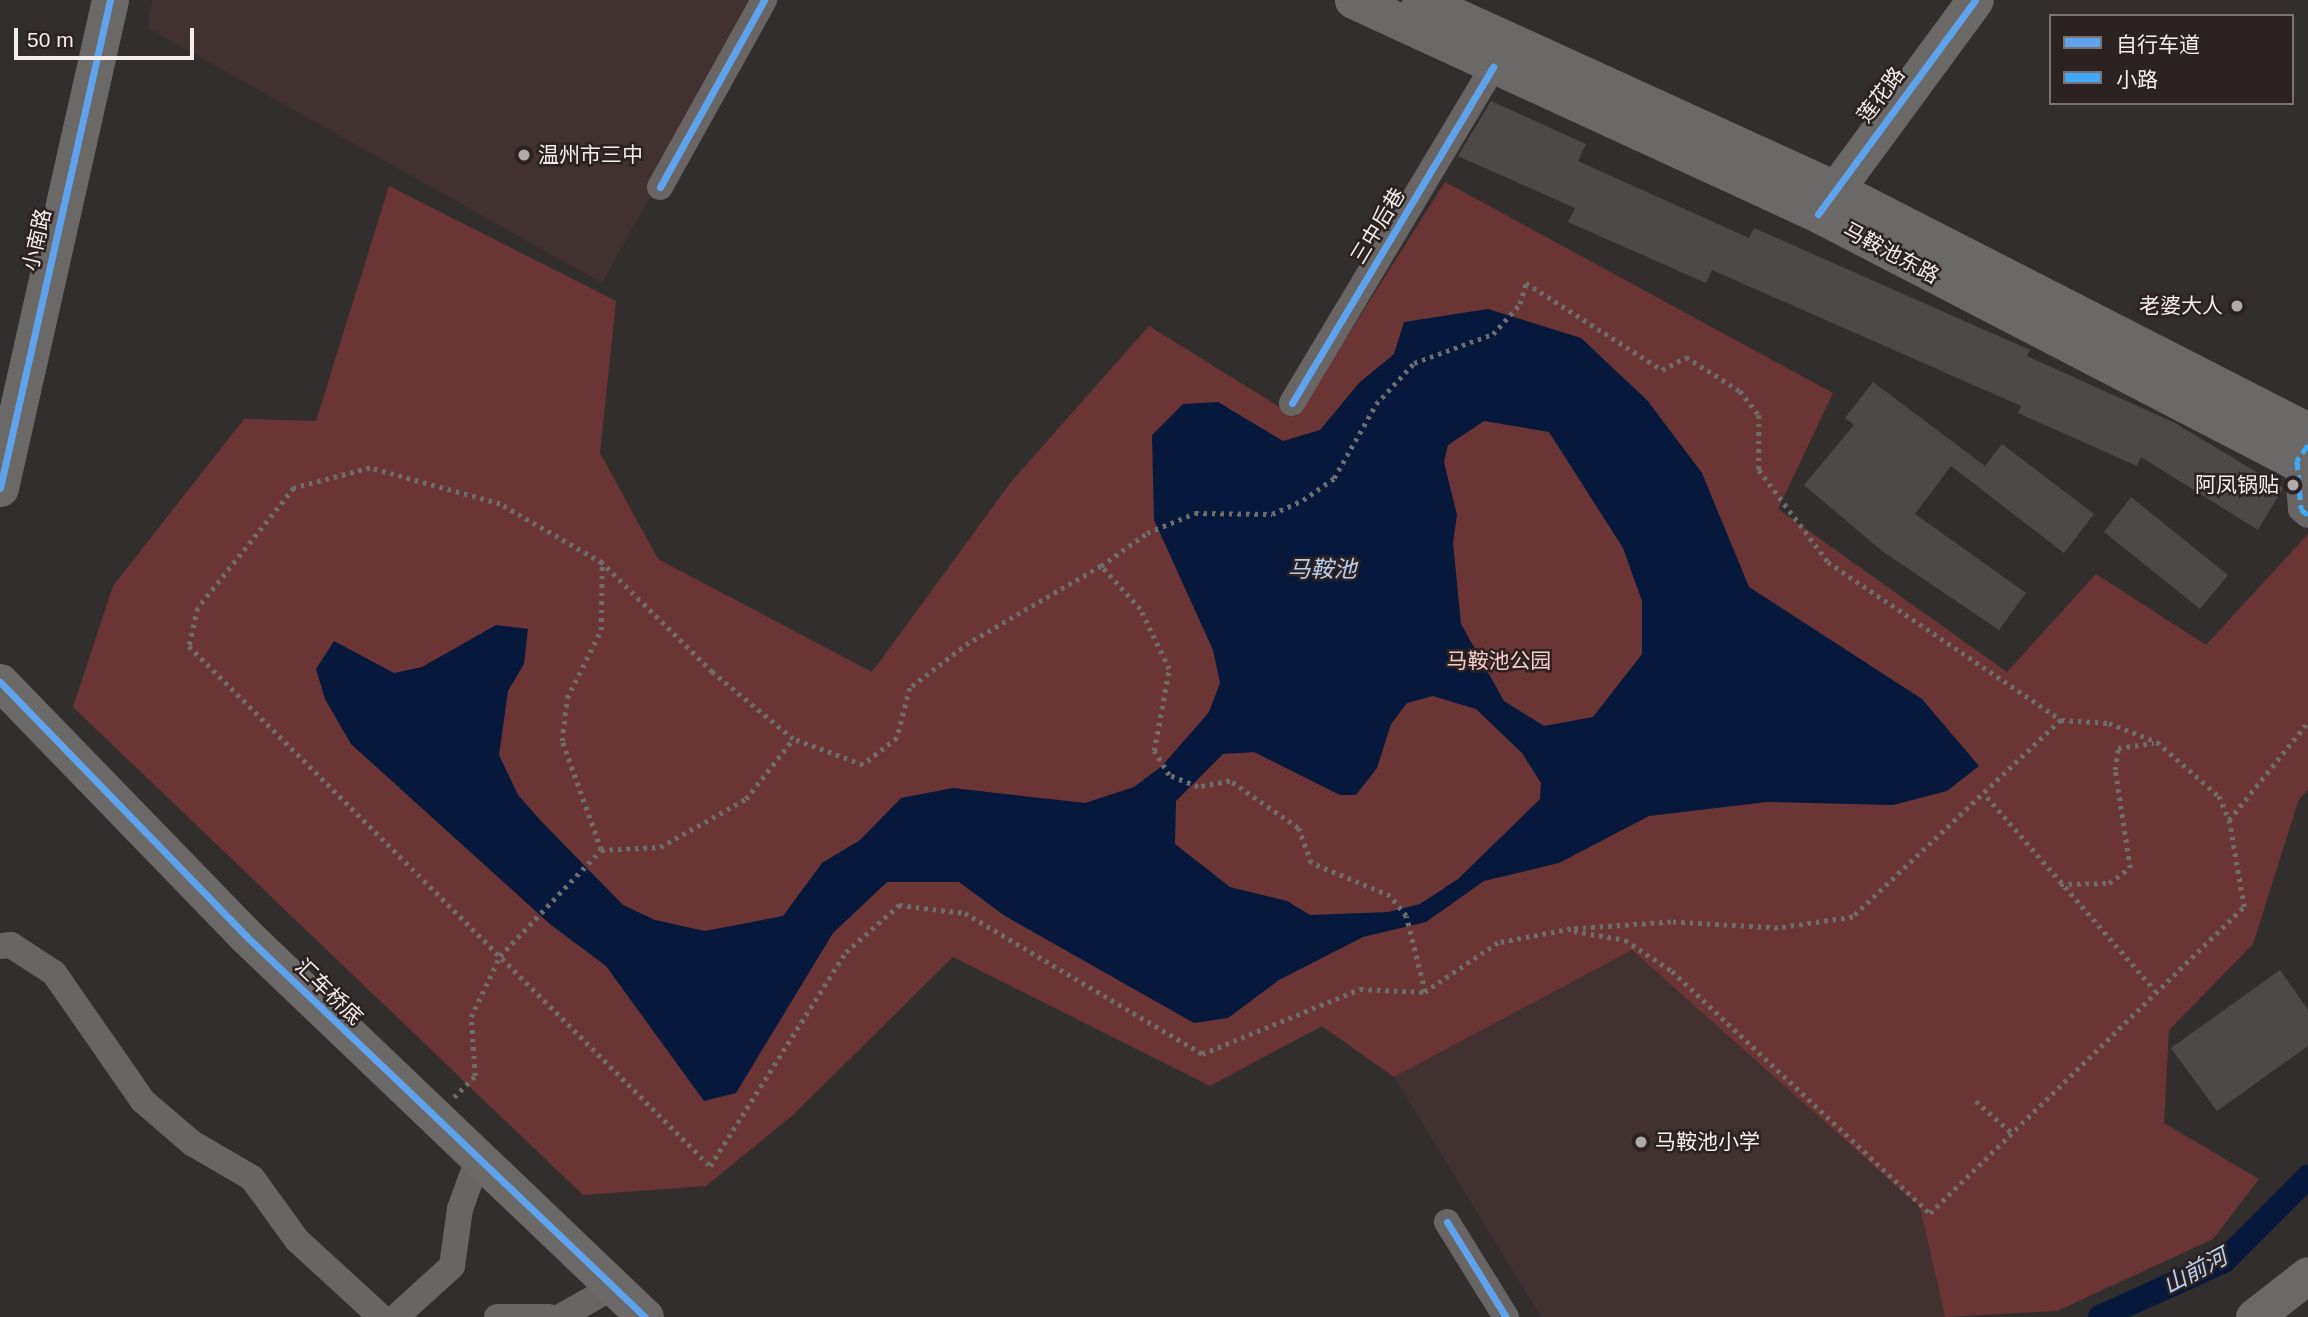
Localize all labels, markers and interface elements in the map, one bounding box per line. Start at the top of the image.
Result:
scale bar [18,14,198,58]
legend [2049,14,2294,105]
text: 50 m [27,28,74,51]
text: 自行车道 [2116,33,2200,56]
street label: 莲花路 [1852,62,1910,128]
text: 小路 [2116,68,2158,91]
place label: 温州市三中 [538,142,643,168]
marker: 温州市三中 [516,147,532,163]
street label: 三中后巷 [1346,184,1410,268]
street label: 小南路 [18,206,56,274]
street label: 马鞍池东路 [1839,217,1943,289]
place label: 老婆大人 [2139,293,2223,319]
marker: 老婆大人 [2229,298,2245,314]
place label: 阿凤锅贴 [2195,472,2279,498]
marker: 阿凤锅贴 [2285,477,2301,493]
water label: 马鞍池 [1288,555,1356,583]
park label: 马鞍池公园 [1447,648,1551,674]
street label: 汇车桥底 [290,954,368,1030]
place label: 马鞍池小学 [1655,1129,1760,1155]
marker: 马鞍池小学 [1633,1134,1649,1150]
water label: 山前河 [2158,1243,2232,1299]

